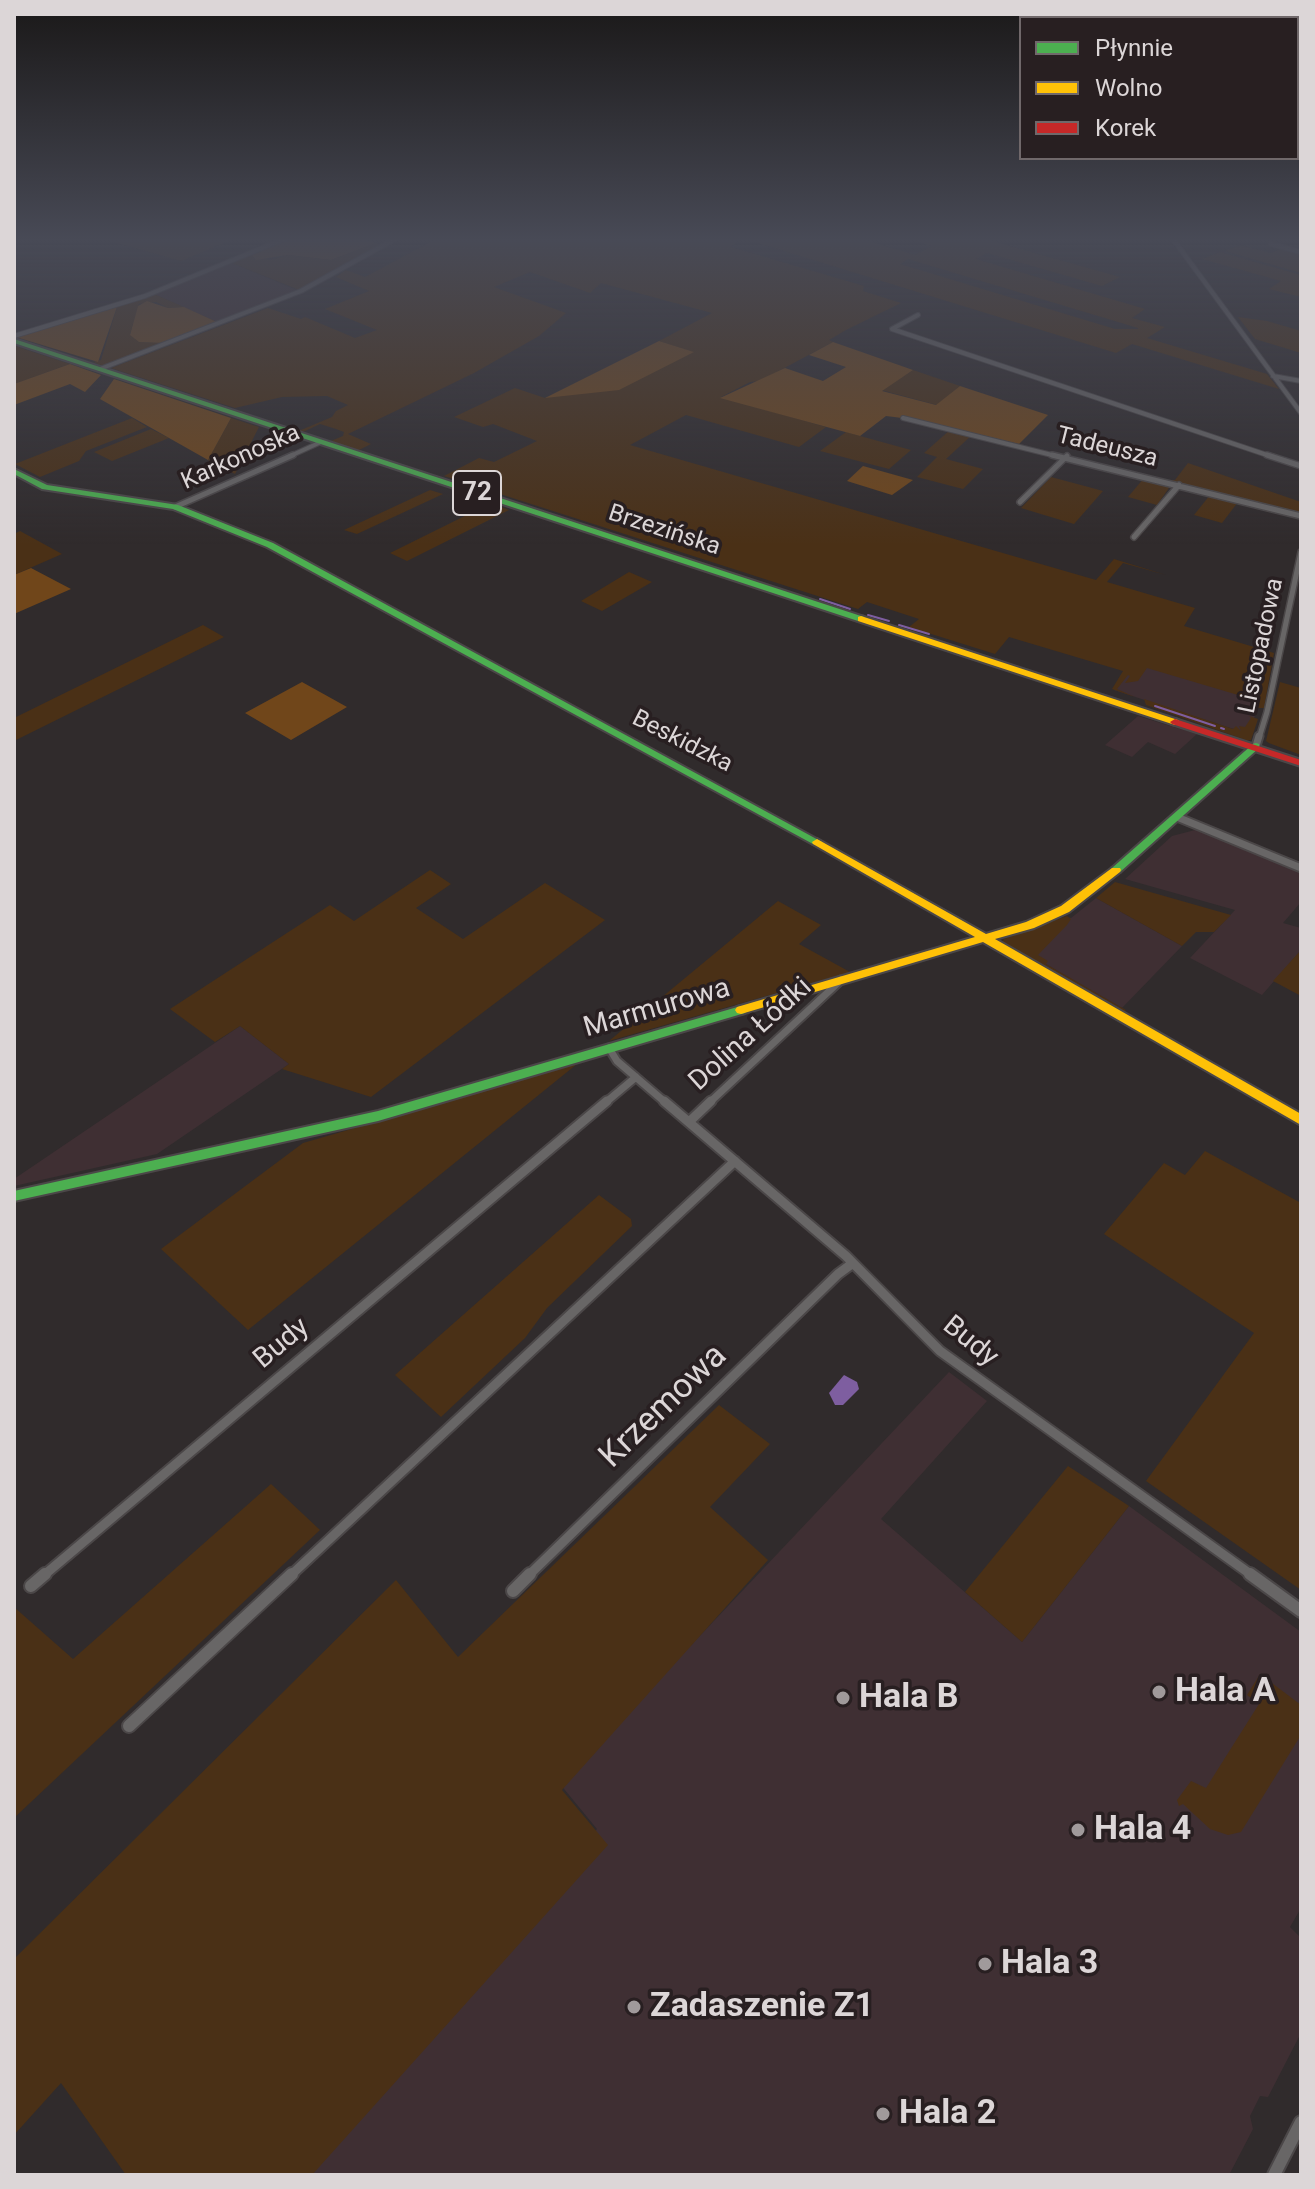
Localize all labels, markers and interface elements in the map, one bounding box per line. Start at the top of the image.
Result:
legend [1019,16,1299,160]
text: Płynnie [1095,34,1173,62]
text: Wolno [1095,74,1162,102]
text: Korek [1095,114,1156,142]
street label: Karkonoska [177,419,305,497]
street label: Tadeusza [1054,422,1160,474]
road number: 72 [453,471,501,515]
street label: Brzezińska [604,499,724,563]
street label: Listopadowa [1234,576,1290,716]
street label: Beskidzka [627,704,737,780]
street label: Dolina Łódki [683,971,819,1099]
street label: Marmurowa [580,972,734,1046]
street label: Budy [935,1309,1005,1375]
street label: Budy [247,1311,317,1377]
street label: Krzemowa [592,1336,736,1478]
place label: Hala A [1175,1672,1276,1712]
place label: Hala B [859,1678,959,1718]
marker: Hala A [1150,1683,1168,1701]
marker: Hala B [834,1689,852,1707]
place label: Hala 4 [1094,1810,1191,1850]
marker: Hala 4 [1069,1821,1087,1839]
place label: Hala 3 [1001,1944,1098,1984]
marker: Hala 3 [976,1955,994,1973]
place label: Zadaszenie Z1 [650,1987,874,2027]
marker: Zadaszenie Z1 [625,1998,643,2016]
place label: Hala 2 [899,2094,996,2134]
marker: Hala 2 [874,2105,892,2123]

